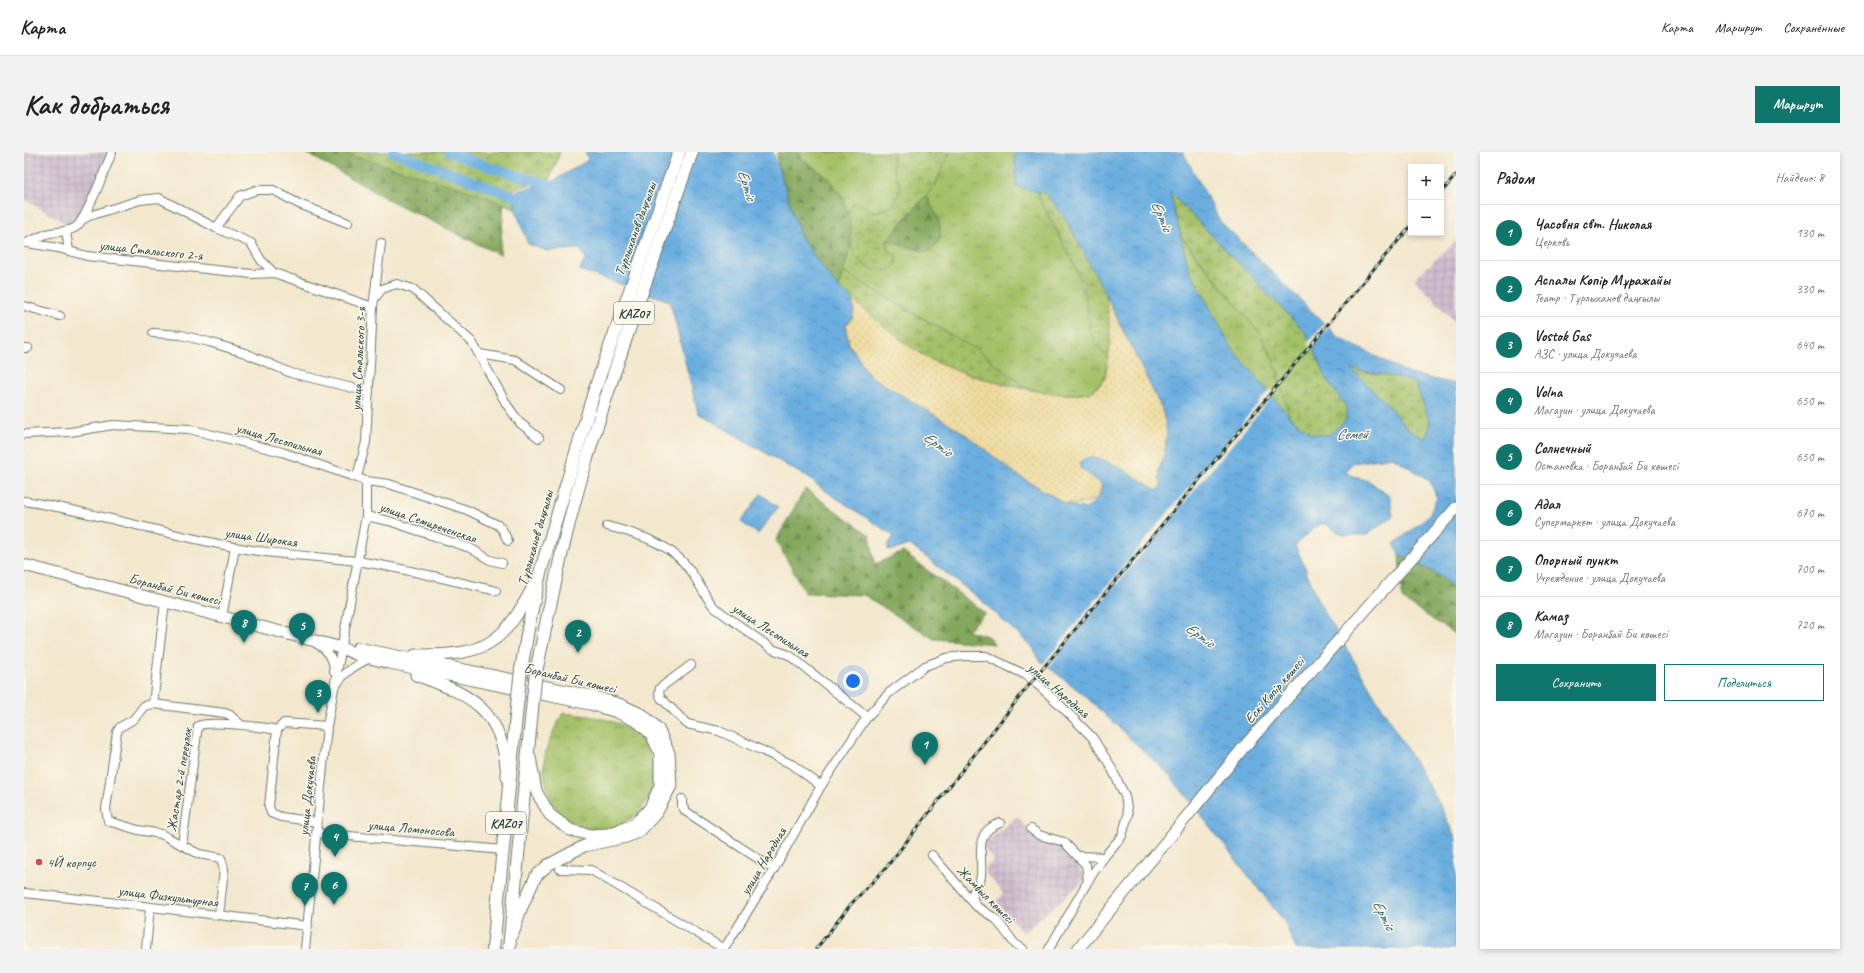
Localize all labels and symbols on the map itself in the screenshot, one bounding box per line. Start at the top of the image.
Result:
water label: Ертіс [733,167,761,205]
street label: Тұрлыханов даңғылы [611,179,661,278]
water label: Ертіс [1147,198,1177,236]
street label: улица Стальского 2-я [98,237,204,264]
road number: KAZ07 [614,302,654,324]
street label: улица Стальского 3-я [347,306,370,412]
street label: улица Лесопильная [233,419,325,460]
water label: Семей [1336,425,1370,444]
water label: Ертіс [920,428,957,462]
street label: Тұрлыханов даңғылы [514,487,558,588]
street label: улица Семиреченская [376,498,479,547]
street label: улица Широкая [223,524,299,551]
street label: Боранбай Би көшесі [127,570,225,610]
street label: улица Лесопильная [728,599,814,662]
pin: 8 [231,610,257,643]
pin: 5 [289,613,315,646]
water label: Ертіс [1182,619,1219,653]
pin: 2 [565,620,591,653]
street label: Ескі Көпір көшесі [1241,652,1309,727]
street label: улица Народная [1024,658,1094,722]
street label: Боранбай Би көшесі [522,660,620,698]
your location [843,671,863,691]
pin: 3 [305,680,331,713]
street label: Жастар 2-й переулок [163,725,196,833]
pin: 1 [912,732,938,765]
street label: улица Докучаева [295,754,320,838]
road number: KAZ07 [486,812,526,834]
street label: улица Ломоносова [366,816,456,841]
pin: 4 [322,824,348,857]
street label: улица Народная [736,824,791,899]
place label: 4Й корпус [47,854,97,871]
marker: 4Й корпус [34,857,44,867]
street label: Жамбыл көшесі [953,862,1020,929]
pin: 6 [321,872,347,905]
pin: 7 [292,873,318,906]
street label: улица Физкультурная [116,882,220,911]
water label: Ертіс [1368,897,1400,935]

